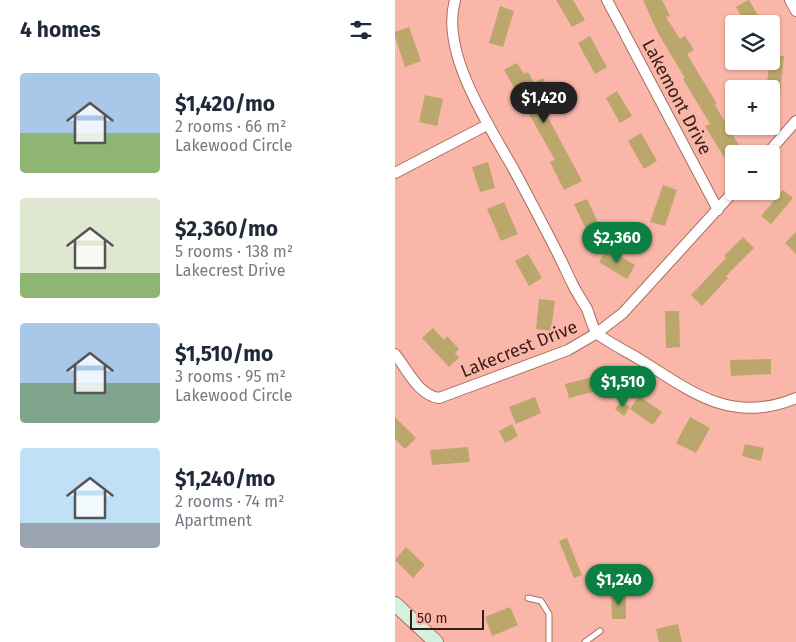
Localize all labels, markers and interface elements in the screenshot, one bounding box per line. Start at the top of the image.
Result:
map controls [725,15,780,200]
button: layers [725,15,780,70]
icon: filters [347,16,375,44]
text: 4 homes [20,17,101,43]
street label: Lakemont Drive [637,36,717,158]
button: + [725,80,780,135]
pin: $1,420 [503,82,585,124]
text: $1,420 [521,88,567,107]
text: $1,420/mo [175,91,275,117]
icon: home [60,93,120,153]
text: 2 rooms · 66 m² [175,117,286,136]
text: Lakewood Circle [175,136,292,155]
button: − [725,145,780,200]
text: $2,360/mo [175,216,278,242]
icon: home [60,218,120,278]
pin: $2,360 [576,222,658,264]
text: $2,360 [593,228,641,247]
text: 5 rooms · 138 m² [175,242,293,261]
text: Lakecrest Drive [175,261,285,280]
street label: Lakecrest Drive [457,316,581,382]
text: $1,510/mo [175,341,273,367]
icon: home [60,343,120,403]
pin: $1,510 [582,366,664,408]
text: 3 rooms · 95 m² [175,367,286,386]
text: $1,510 [601,372,645,391]
text: Lakewood Circle [175,386,292,405]
text: $1,240/mo [175,466,275,492]
icon: home [60,468,120,528]
text: 2 rooms · 74 m² [175,492,284,511]
text: Apartment [175,511,252,530]
pin: $1,240 [578,564,660,606]
text: $1,240 [596,570,642,589]
scale bar [410,607,484,630]
text: 50 m [417,610,448,627]

